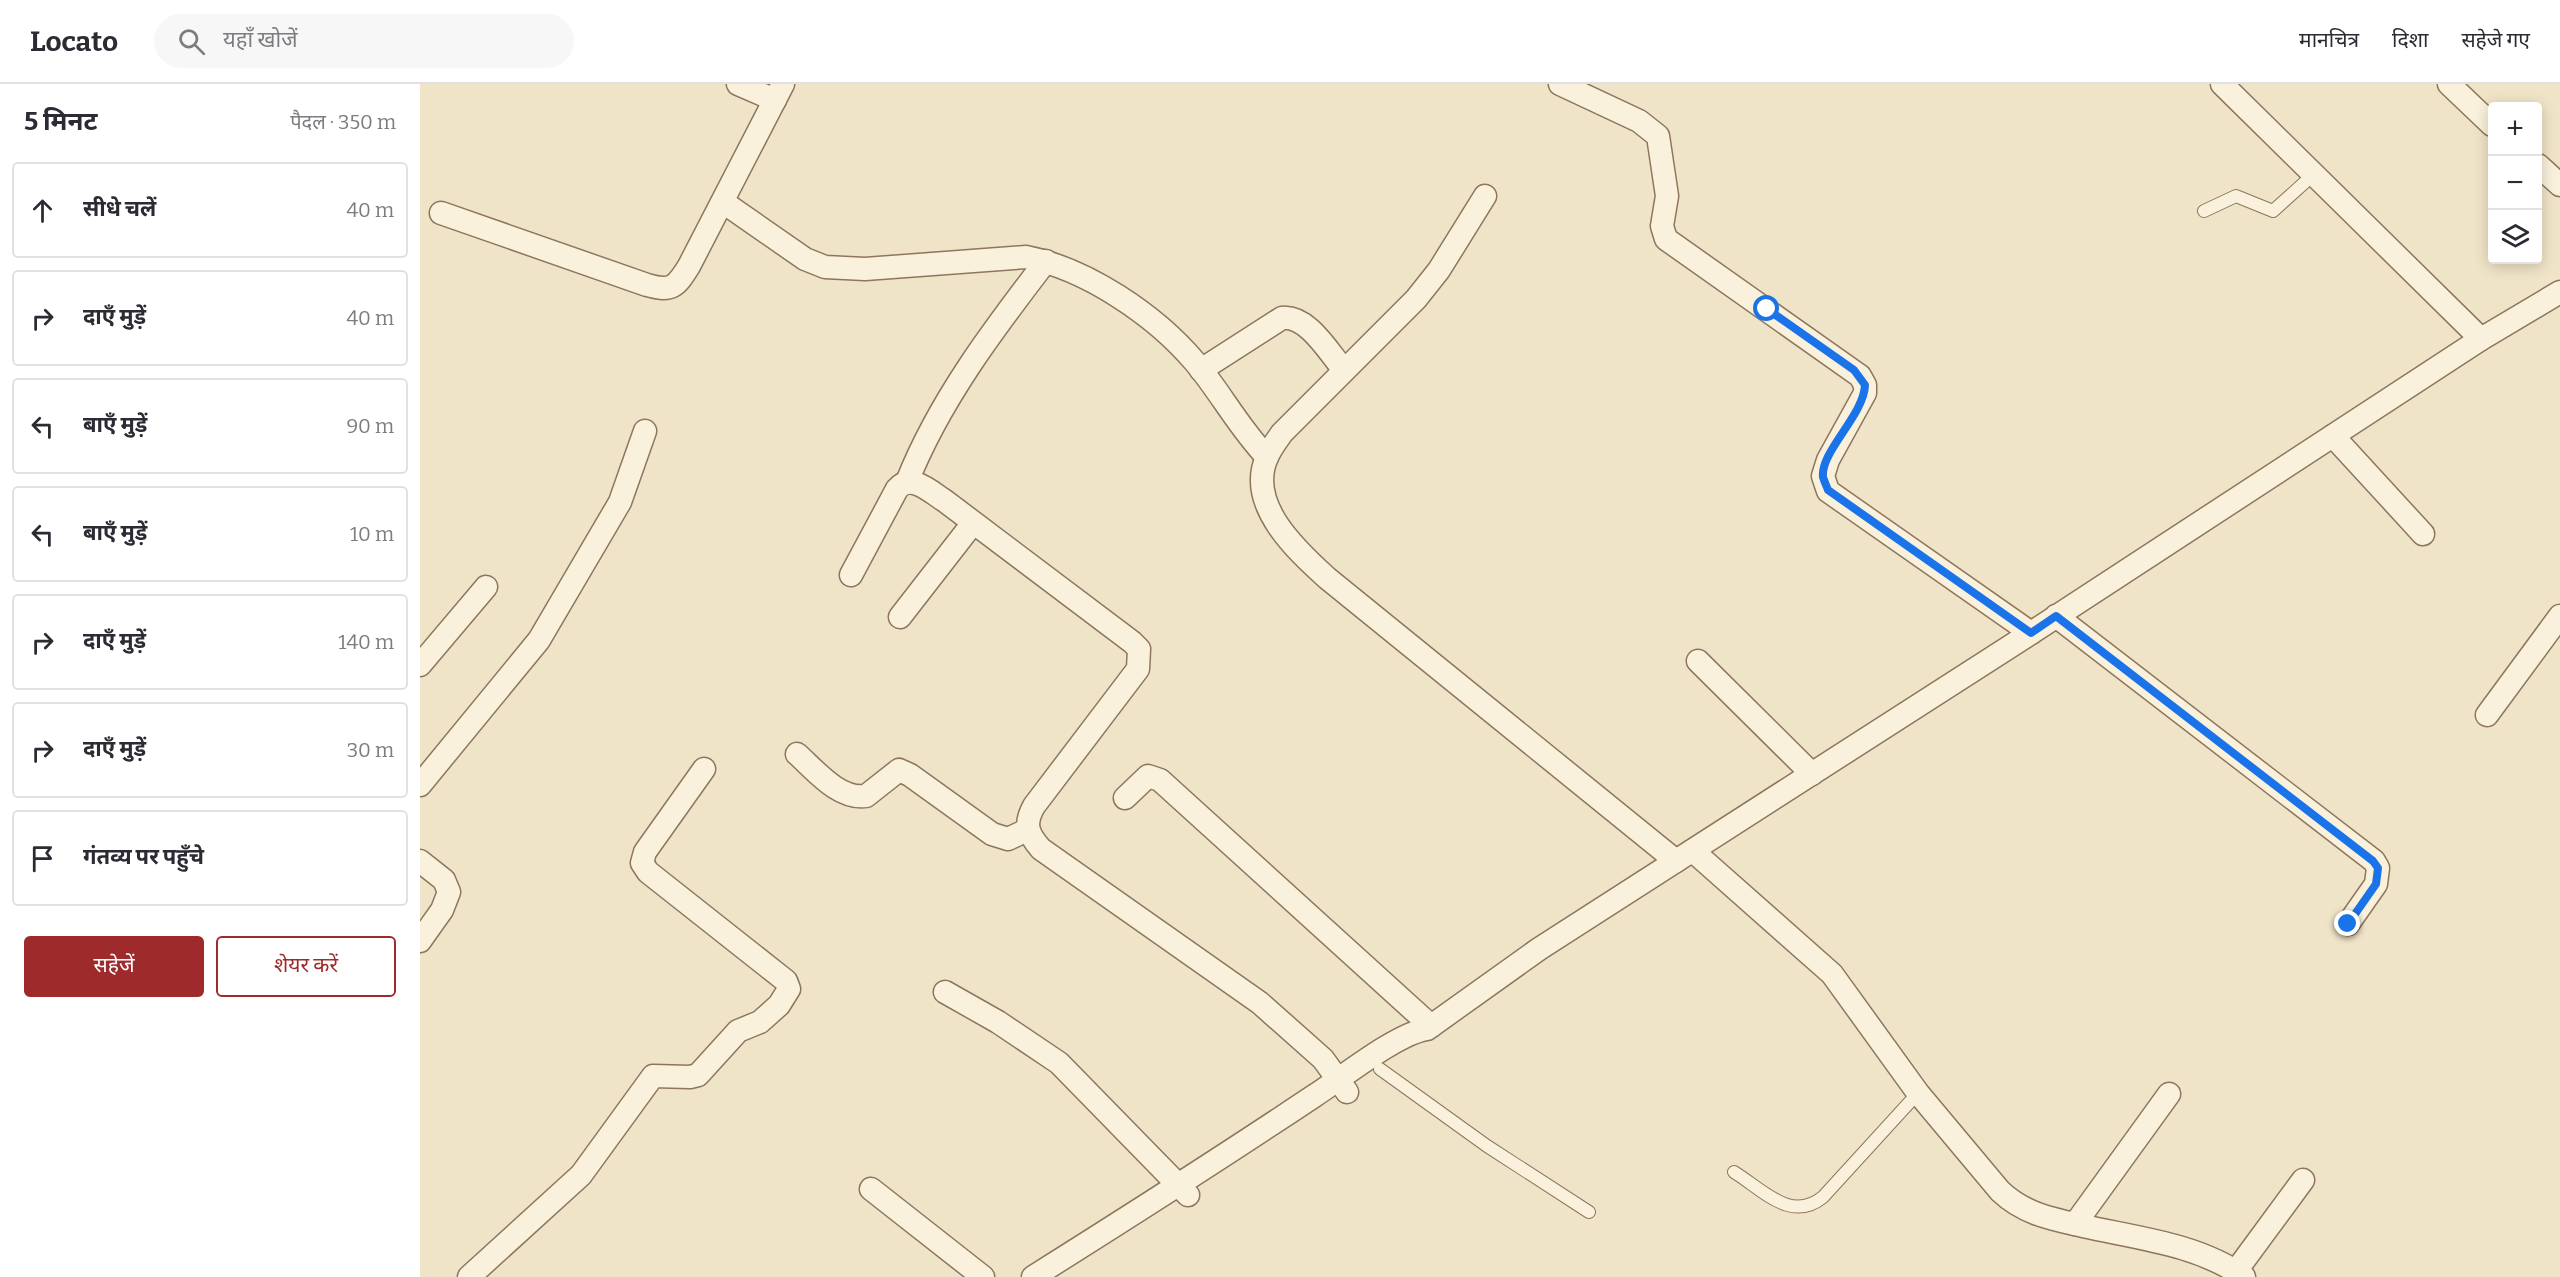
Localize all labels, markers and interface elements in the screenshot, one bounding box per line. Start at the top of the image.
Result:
search box [154,14,574,68]
text: Locato [30,25,118,58]
icon: search [175,25,208,58]
text: यहाँ खोजें [223,26,298,53]
text: मानचित्र [2299,27,2359,53]
text: दिशा [2392,27,2428,53]
text: सहेजे गए [2461,27,2530,53]
map controls [2488,102,2542,264]
button: + [2488,102,2542,156]
text: 5 मिनट [24,106,97,137]
text: पैदल · 350 m [290,110,396,134]
button: − [2488,156,2542,210]
icon: ahead [26,194,59,227]
text: सीधे चलें [83,195,156,222]
text: 40 m [346,198,394,222]
button: layers [2488,210,2542,264]
route start [1753,295,1779,321]
icon: right [26,302,59,335]
text: दाएँ मुड़ें [83,303,146,330]
text: 40 m [346,306,394,330]
icon: left [26,410,59,443]
text: बाएँ मुड़ें [83,411,147,438]
text: 90 m [346,414,394,438]
icon: left [26,518,59,551]
text: बाएँ मुड़ें [83,519,147,546]
text: 10 m [350,522,394,546]
icon: right [26,626,59,659]
text: दाएँ मुड़ें [83,627,146,654]
text: 140 m [338,630,394,654]
icon: right [26,734,59,767]
text: दाएँ मुड़ें [83,735,146,762]
text: 30 m [347,738,394,762]
icon: arrive [26,842,59,875]
text: गंतव्य पर पहुँचे [83,843,204,870]
route end [2334,910,2360,936]
button: सहेजें [24,936,204,997]
button: शेयर करें [216,936,396,997]

